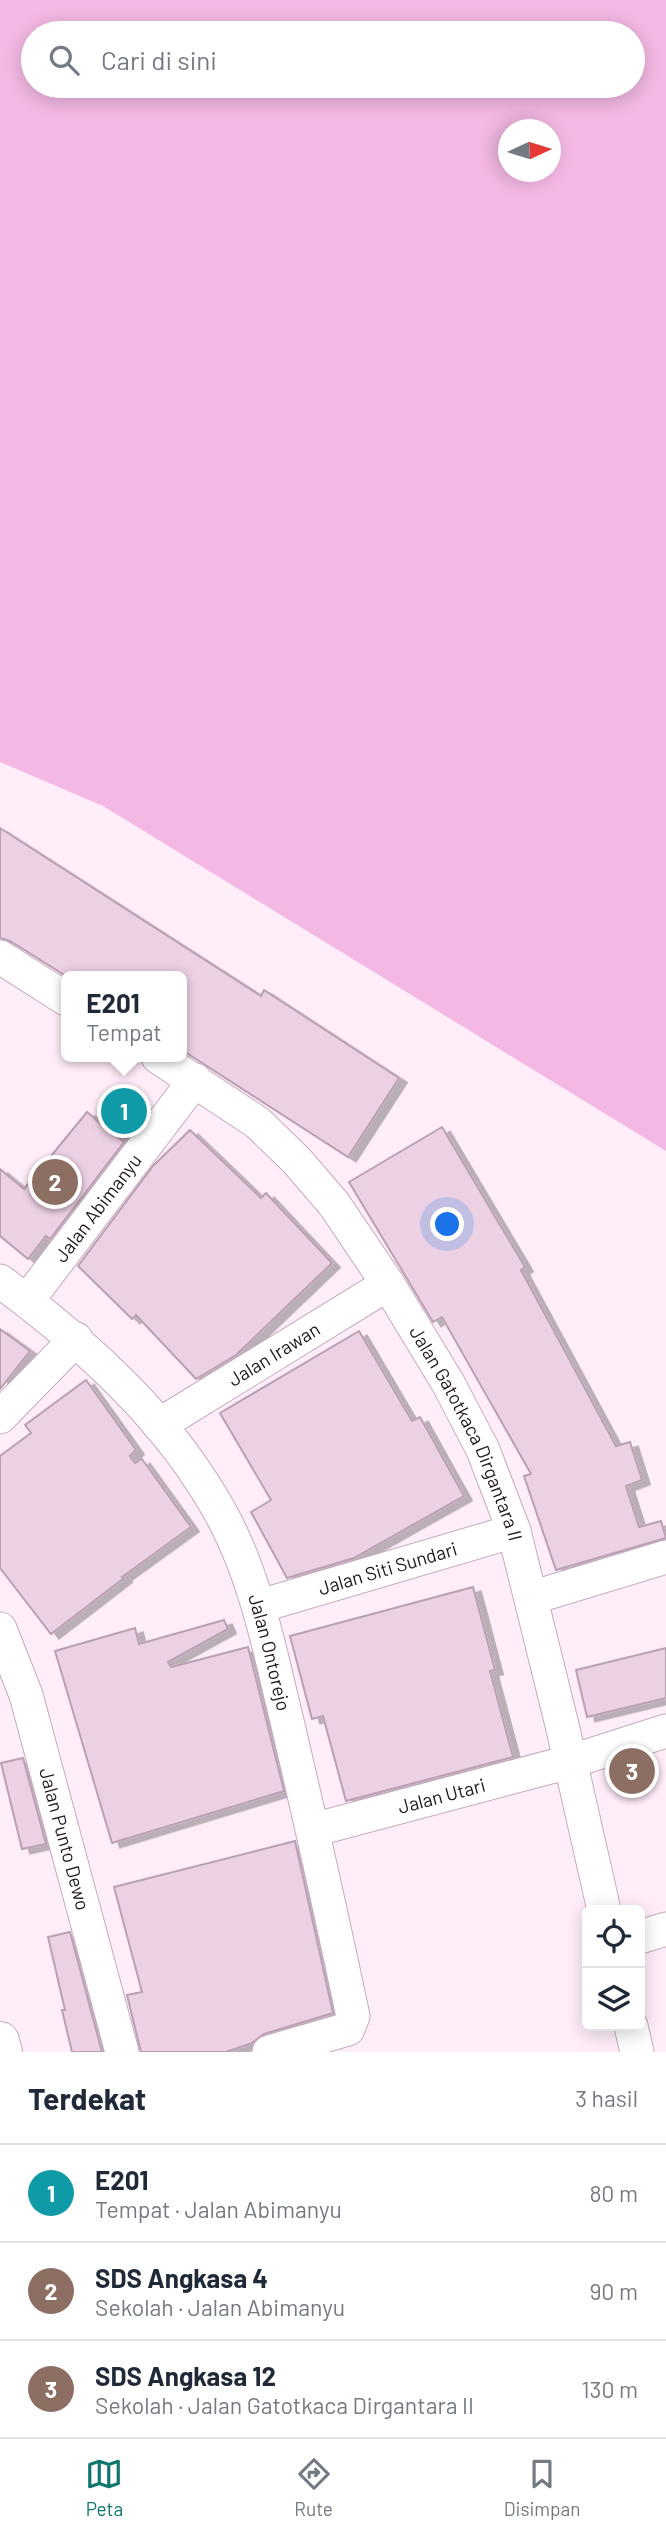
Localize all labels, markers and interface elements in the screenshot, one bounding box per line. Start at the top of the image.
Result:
search box [21,21,645,98]
icon: search [45,41,83,79]
text: Cari di sini [101,44,217,75]
north arrow [498,119,561,182]
popup [61,971,187,1062]
text: E201 [86,987,140,1018]
text: Tempat [86,1018,162,1046]
pin: 1 [101,1085,147,1137]
street label: Jalan Abimanyu [49,1149,146,1266]
pin: 2 [32,1156,78,1208]
your location [430,1207,464,1241]
street label: Jalan Irawan [223,1317,324,1391]
street label: Jalan Gatotkaca Dirgantara II [405,1322,528,1543]
street label: Jalan Siti Sundari [315,1536,460,1599]
street label: Jalan Ontorejo [244,1591,296,1713]
pin: 3 [609,1745,655,1797]
street label: Jalan Punto Dewo [35,1765,95,1913]
street label: Jalan Utari [395,1773,488,1818]
map controls [582,1905,645,2031]
button: locate [582,1905,645,1968]
button: layers [582,1968,645,2031]
text: Terdekat [28,2080,146,2116]
text: 3 hasil [575,2084,638,2112]
text: E201 [95,2164,148,2195]
text: 1 [47,2179,55,2207]
text: 80 m [589,2179,638,2207]
text: Tempat · Jalan Abimanyu [95,2195,342,2223]
text: SDS Angkasa 4 [95,2262,268,2293]
text: 2 [45,2277,57,2305]
text: 90 m [589,2277,638,2305]
text: Sekolah · Jalan Abimanyu [95,2293,345,2321]
text: SDS Angkasa 12 [95,2360,276,2391]
text: 3 [45,2375,57,2403]
text: 130 m [581,2375,638,2403]
text: Sekolah · Jalan Gatotkaca Dirgantara II [95,2391,474,2419]
tab: Peta [85,2455,123,2520]
tab: Rute [294,2455,333,2520]
tab: Disimpan [504,2455,581,2520]

